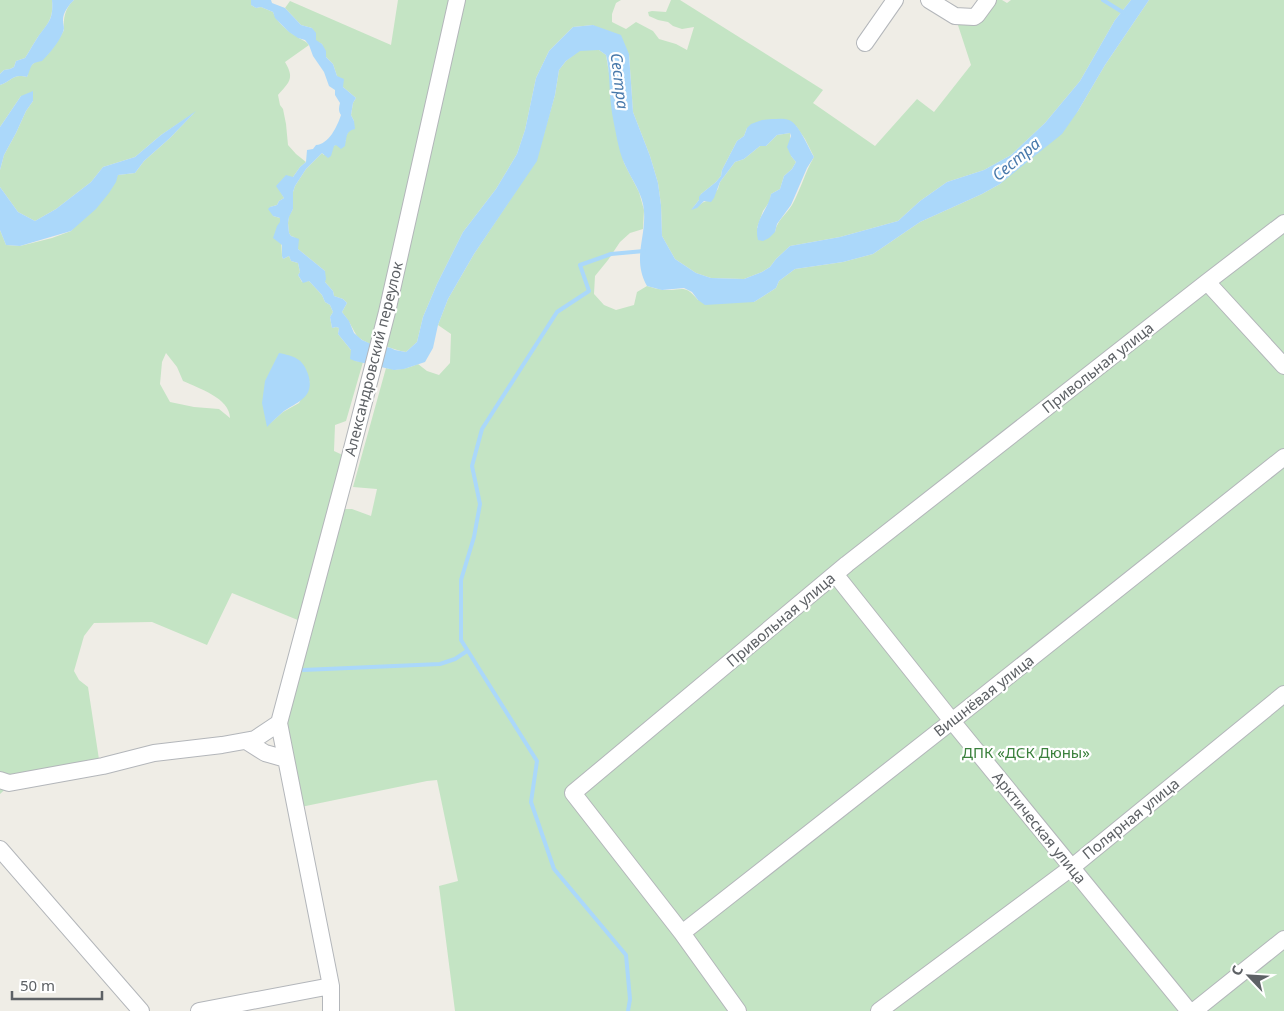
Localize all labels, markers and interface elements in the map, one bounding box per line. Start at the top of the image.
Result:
water label: Сестра [606,52,634,110]
water label: Сестра [987,132,1045,186]
street label: Александровский переулок [339,259,407,458]
street label: Привольная улица [1037,317,1157,417]
street label: Привольная улица [722,568,839,671]
street label: Вишнёвая улица [929,650,1038,741]
park label: ДПК «ДСК Дюны» [962,742,1090,762]
street label: Арктическая улица [988,767,1091,887]
street label: Полярная улица [1078,773,1183,863]
north arrow [1224,951,1274,1001]
text: С [1226,962,1247,978]
scale bar [12,968,102,1000]
text: 50 m [20,975,55,995]

